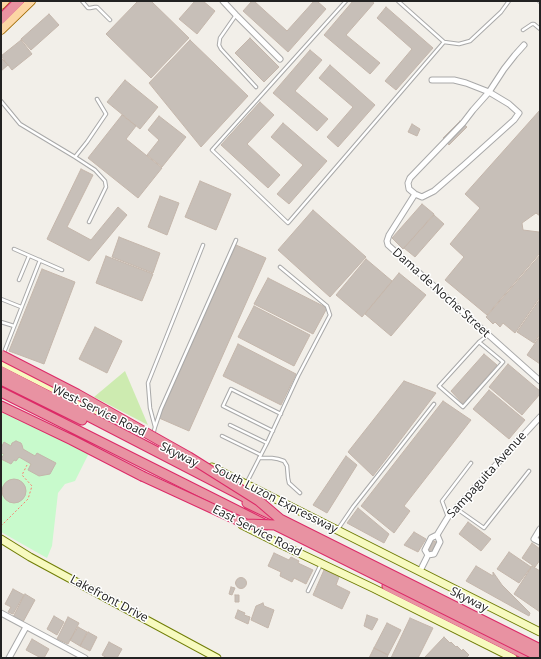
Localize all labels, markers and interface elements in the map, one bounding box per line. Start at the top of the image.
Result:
street label: Dama de Noche Street [389,245,493,341]
street label: West Service Road [50,382,148,440]
street label: Sampaguita Avenue [444,429,530,521]
street label: Skyway [157,440,201,470]
street label: South Luzon Expressway [210,461,340,537]
street label: East Service Road [210,502,304,560]
street label: Lakefront Drive [68,572,150,626]
street label: Skyway [448,584,490,616]

